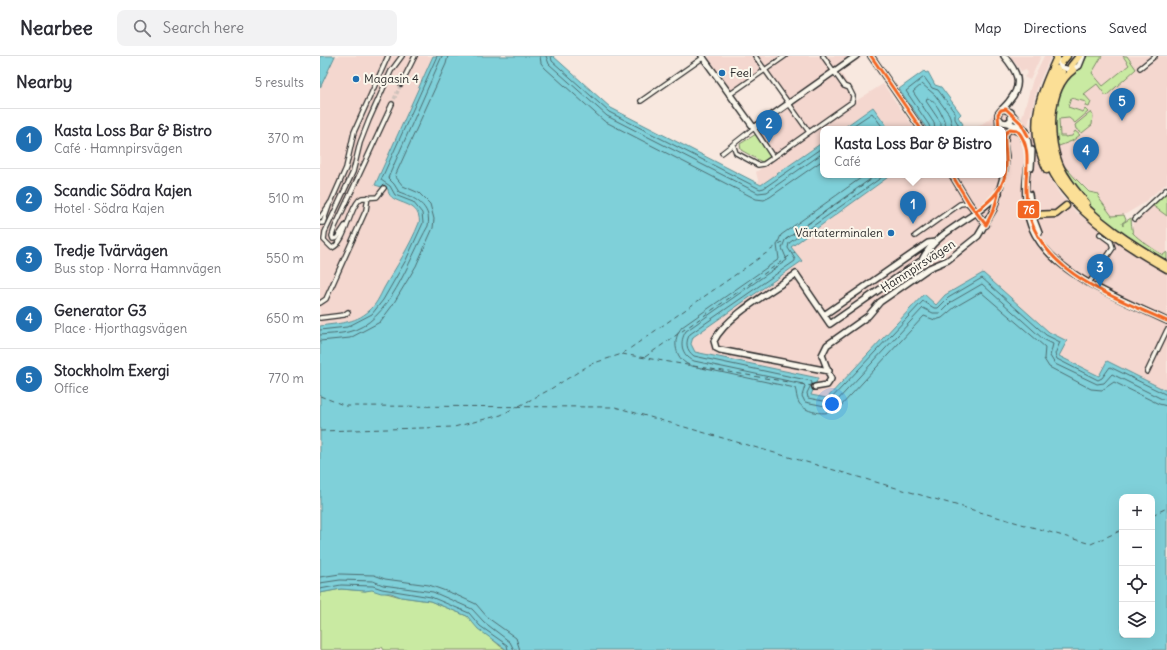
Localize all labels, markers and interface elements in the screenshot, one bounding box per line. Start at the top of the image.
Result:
search box [117,10,397,46]
text: Nearbee [20,16,93,40]
icon: search [131,17,153,39]
text: Search here [163,18,244,37]
text: Map [974,19,1001,37]
text: Directions [1023,19,1087,37]
text: Saved [1109,19,1147,37]
place label: Feel [730,65,752,80]
marker: Feel [717,68,727,78]
text: Nearby [16,71,72,93]
place label: Magasin 4 [364,71,419,86]
text: 5 results [255,74,304,91]
marker: Magasin 4 [351,74,361,84]
pin: 5 [1109,88,1135,121]
pin: 2 [756,110,782,143]
text: Kasta Loss Bar & Bistro [54,121,212,140]
popup [820,126,1006,178]
text: 1 [26,130,32,147]
text: 370 m [267,130,304,147]
text: Kasta Loss Bar & Bistro [834,134,992,153]
pin: 4 [1073,137,1099,170]
text: Café · Hamnpirsvägen [54,140,183,157]
text: Café [834,153,861,170]
text: Scandic Södra Kajen [54,181,192,200]
text: 2 [25,190,33,207]
text: 510 m [268,190,304,207]
pin: 1 [900,191,926,224]
text: Hotel · Södra Kajen [54,200,164,217]
line badge: 76 [1017,200,1040,219]
text: 76 [1023,203,1035,217]
place label: Värtaterminalen [795,225,883,240]
marker: Värtaterminalen [886,228,896,238]
street label: Hamnpirsvägen [878,236,958,295]
text: Tredje Tvärvägen [54,241,168,260]
text: 3 [25,250,33,267]
text: 550 m [266,250,304,267]
pin: 3 [1087,254,1113,287]
text: Bus stop · Norra Hamnvägen [54,260,221,277]
text: Generator G3 [54,301,147,320]
text: 4 [25,310,33,327]
text: 650 m [266,310,304,327]
text: Place · Hjorthagsvägen [54,320,187,337]
text: Stockholm Exergi [54,361,169,380]
text: 5 [25,370,33,387]
text: 770 m [268,370,304,387]
text: Office [54,380,89,397]
your location [822,394,842,414]
map controls [1119,494,1155,638]
button: + [1119,494,1155,530]
button: − [1119,530,1155,566]
button: locate [1119,566,1155,602]
button: layers [1119,602,1155,638]

